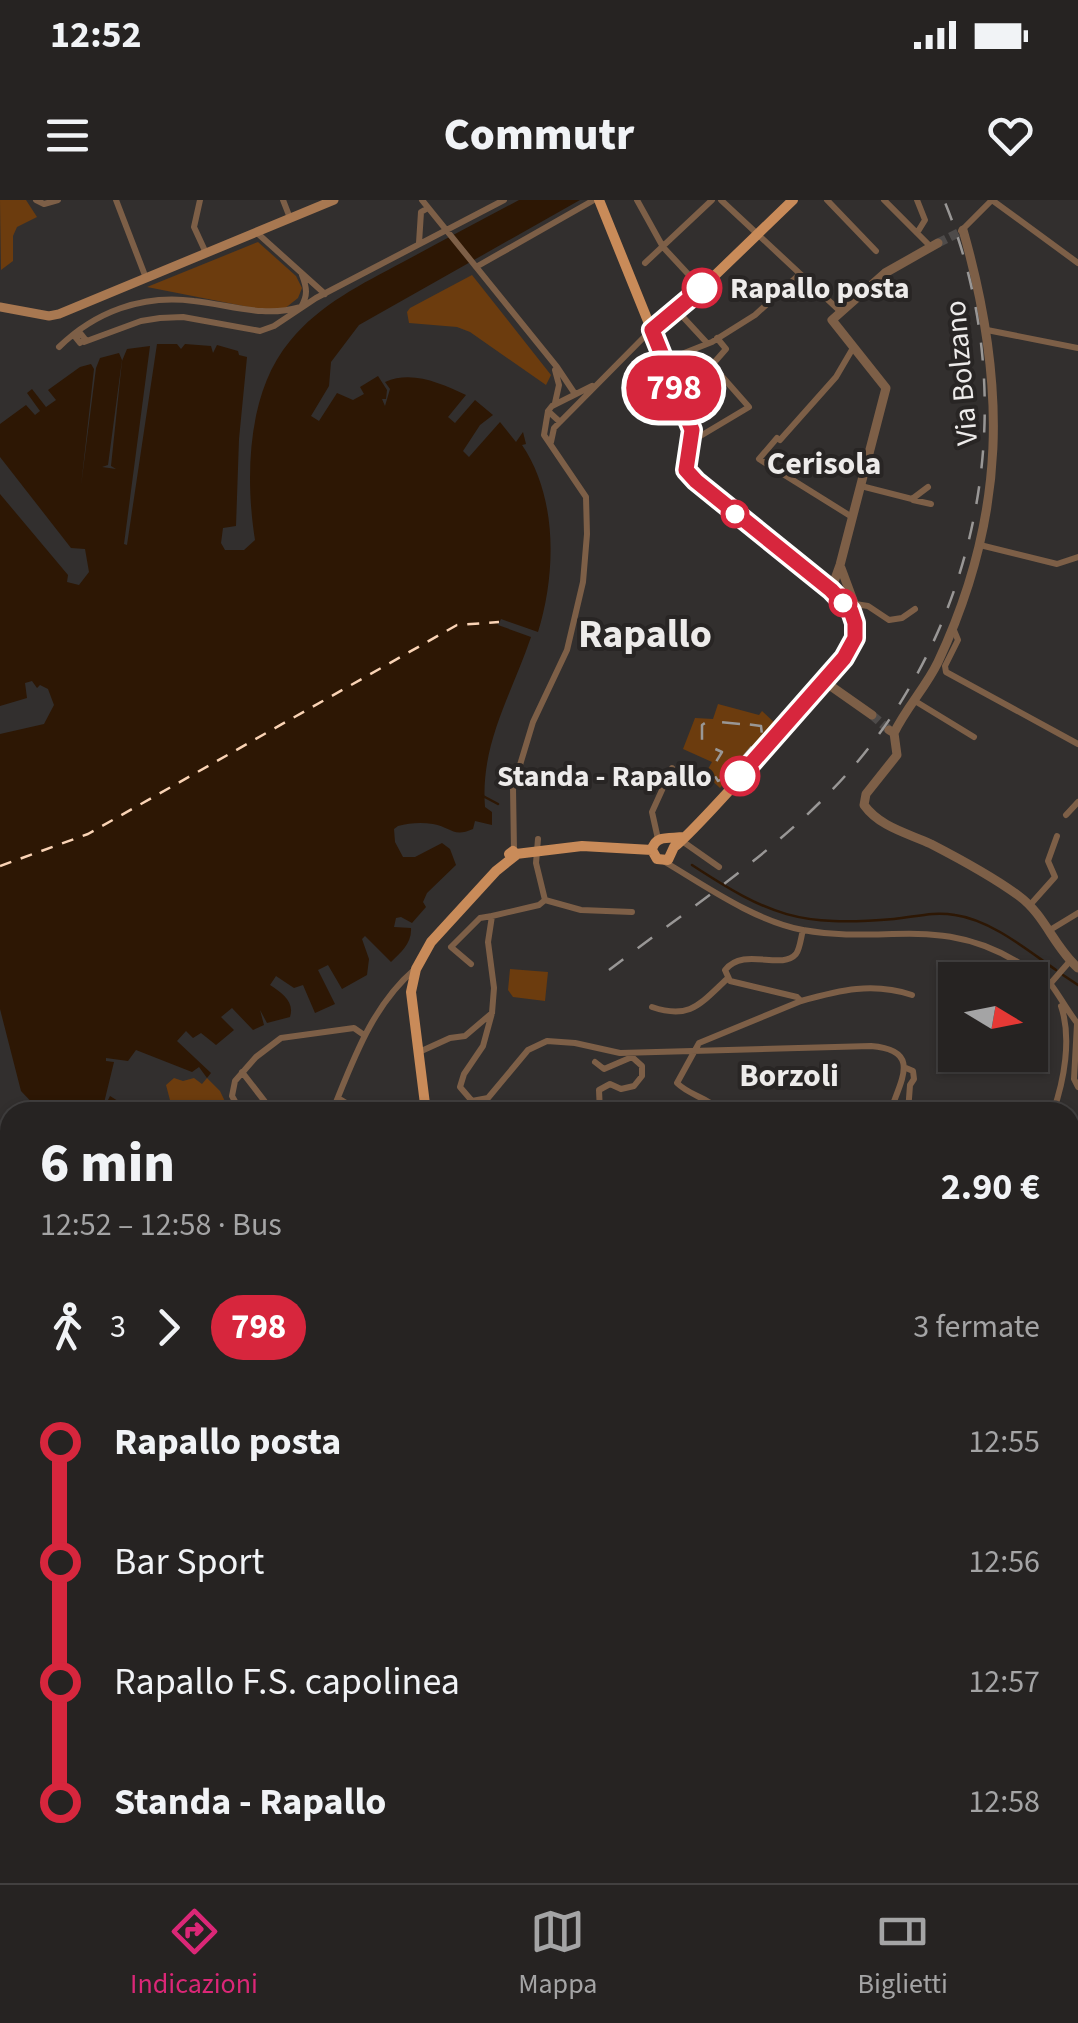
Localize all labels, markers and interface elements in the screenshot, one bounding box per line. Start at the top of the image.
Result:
text: 12:52 [50,8,142,62]
text: Commutr [444,103,634,167]
icon: menu [40,108,95,163]
icon: heart [983,108,1038,163]
place label: Rapallo posta [730,267,910,310]
marker: Rapallo posta [683,269,721,307]
street label: Via Bolzano [934,299,989,447]
line badge: 798 [616,356,732,420]
text: 798 [646,363,702,413]
district label: Cerisola [767,441,881,487]
unlabelled marker [722,501,748,527]
unlabelled marker [830,590,856,616]
district label: Rapallo [578,606,712,663]
place label: Standa - Rapallo [497,755,712,798]
marker: Standa - Rapallo [721,757,759,795]
north arrow [938,962,1048,1072]
map controls [938,962,1048,1072]
district label: Borzoli [739,1053,839,1099]
text: 6 min [40,1125,175,1203]
text: 2.90 € [941,1160,1040,1214]
text: 12:52 – 12:58 · Bus [40,1202,282,1248]
icon: walk [40,1300,95,1355]
icon: forward [141,1300,196,1355]
text: 798 [231,1302,286,1352]
text: 3 [110,1304,126,1350]
text: 3 fermate [913,1304,1040,1350]
text: Rapallo posta [114,1415,341,1469]
text: 12:55 [968,1419,1040,1465]
text: Bar Sport [114,1535,264,1589]
text: 12:56 [968,1539,1040,1585]
text: Rapallo F.S. capolinea [114,1655,460,1709]
text: 12:57 [968,1659,1040,1705]
text: Standa - Rapallo [114,1775,386,1829]
text: 12:58 [968,1779,1040,1825]
tab: Indicazioni [130,1904,258,2004]
tab: Mappa [518,1904,597,2004]
tab: Biglietti [858,1904,948,2004]

